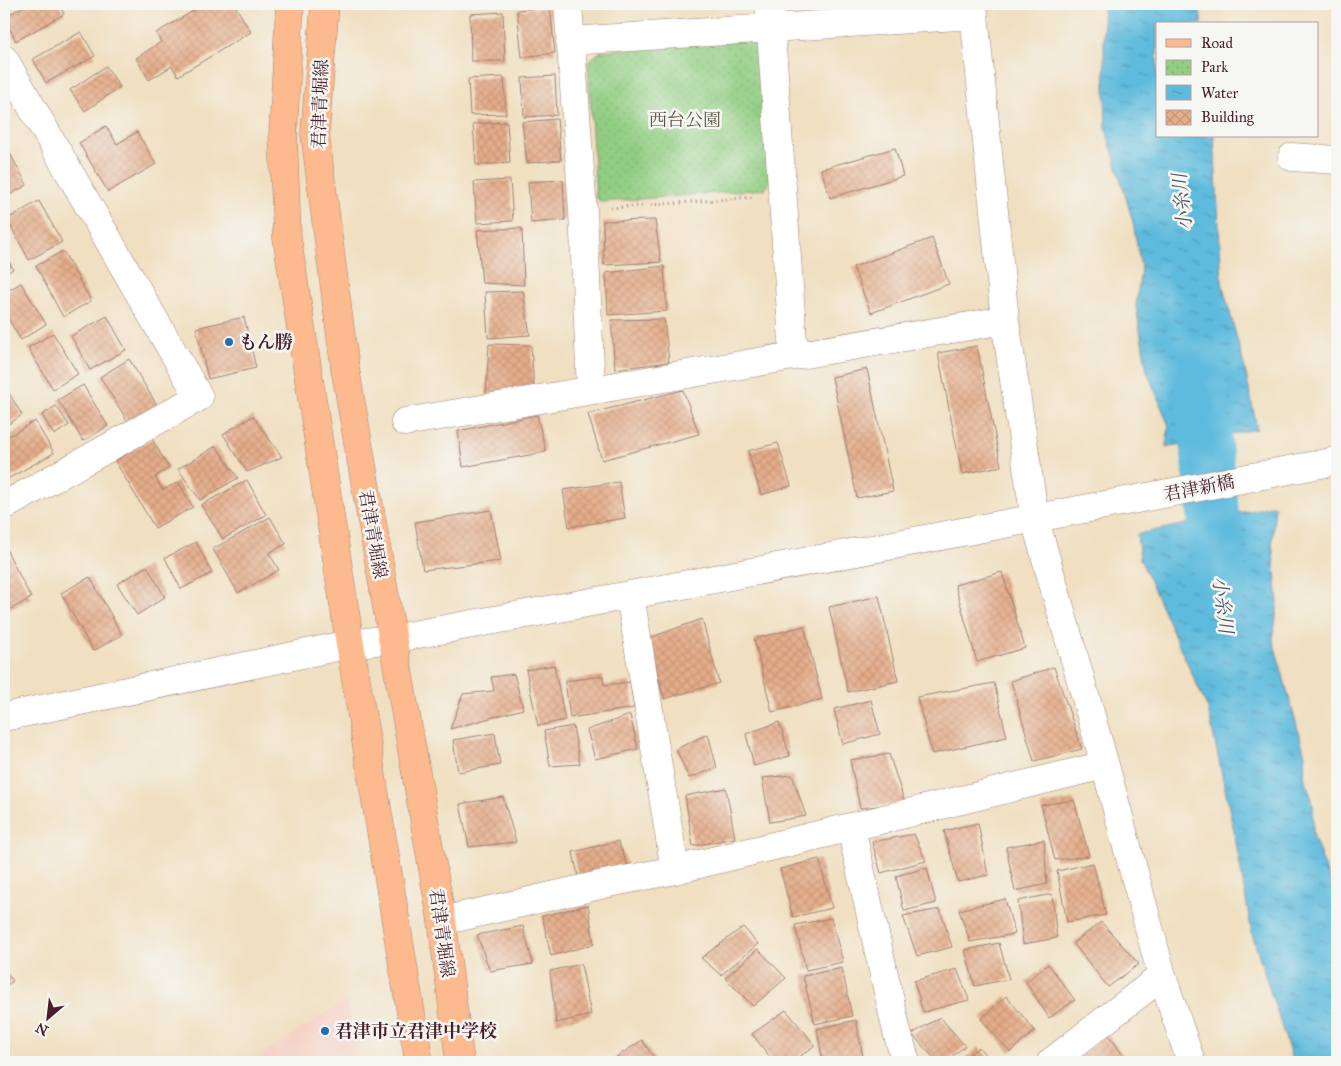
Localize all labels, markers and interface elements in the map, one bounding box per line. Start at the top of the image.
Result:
legend [1156,22,1318,138]
text: Road [1201,34,1233,52]
text: Park [1201,58,1228,76]
street label: 君津青堀線 [307,59,333,149]
text: Water [1201,84,1238,102]
text: Building [1201,108,1255,126]
park label: 西台公園 [649,109,721,131]
water label: 小糸川 [1167,170,1196,232]
place label: もん勝 [239,331,293,353]
marker: もん勝 [223,336,235,348]
street label: 君津新橋 [1162,470,1236,506]
street label: 君津青堀線 [354,488,392,580]
water label: 小糸川 [1208,575,1238,637]
street label: 君津青堀線 [425,887,459,979]
north arrow [22,994,72,1044]
text: N [33,1019,51,1039]
place label: 君津市立君津中学校 [335,1020,497,1042]
marker: 君津市立君津中学校 [319,1025,331,1037]

